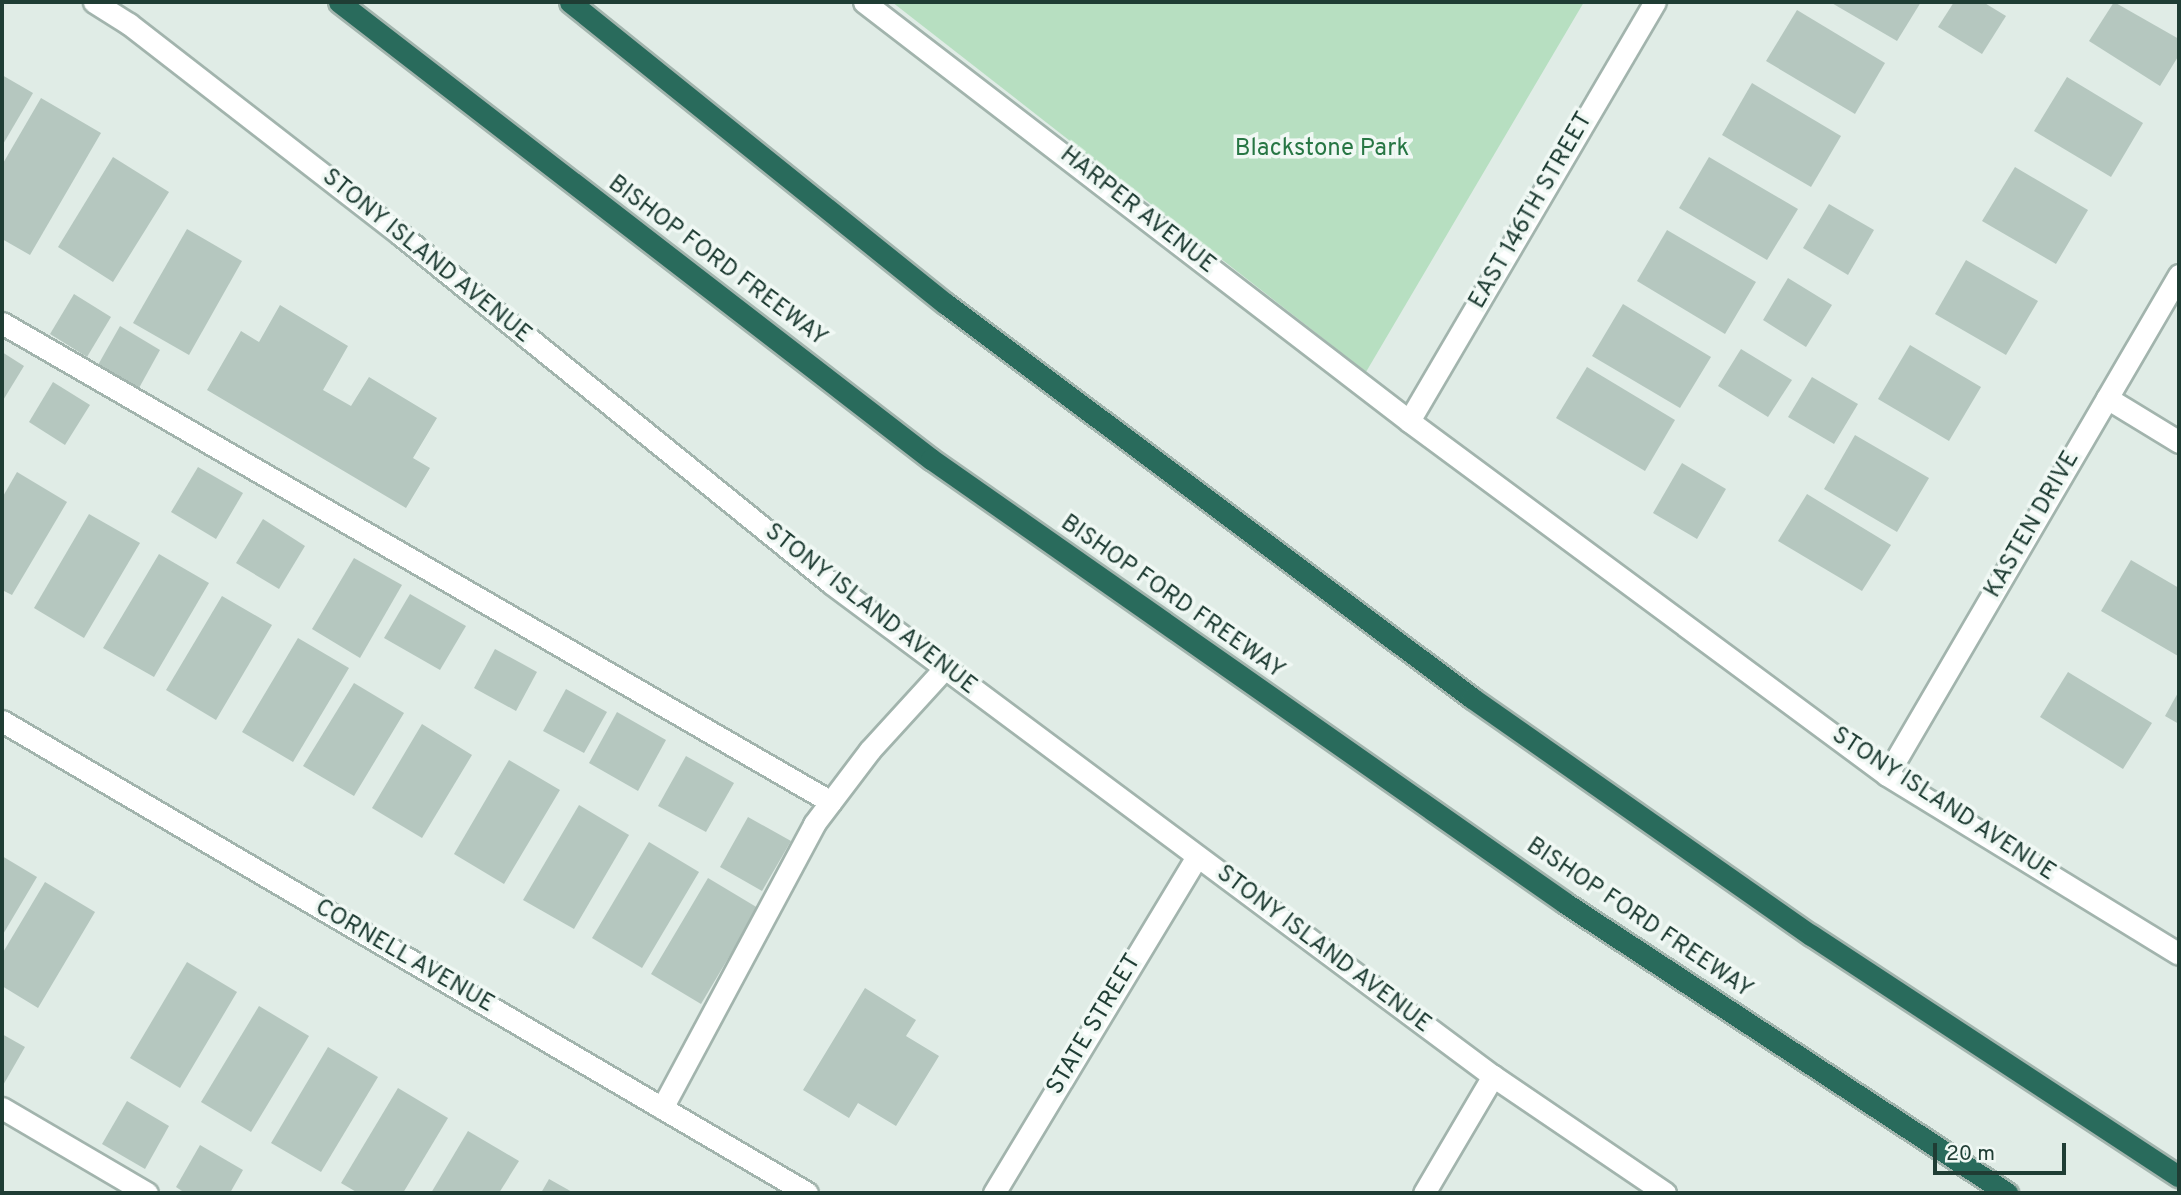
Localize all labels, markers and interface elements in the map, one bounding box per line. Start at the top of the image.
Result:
street label: EAST 146TH STREET [1464,107,1600,315]
park label: Blackstone Park [1235,136,1409,164]
street label: HARPER AVENUE [1053,141,1221,281]
street label: STONY ISLAND AVENUE [315,163,537,351]
street label: BISHOP FORD FREEWAY [602,170,832,354]
street label: KASTEN DRIVE [1979,446,2087,604]
street label: BISHOP FORD FREEWAY [1054,510,1290,686]
street label: STONY ISLAND AVENUE [758,518,982,702]
street label: STONY ISLAND AVENUE [1825,721,2061,889]
street label: BISHOP FORD FREEWAY [1520,832,1758,1006]
street label: STONY ISLAND AVENUE [1209,859,1437,1041]
street label: CORNELL AVENUE [309,894,499,1020]
street label: STATE STREET [1042,949,1148,1101]
scale bar [1936,1128,2069,1172]
text: 20 m [1946,1141,1995,1168]

